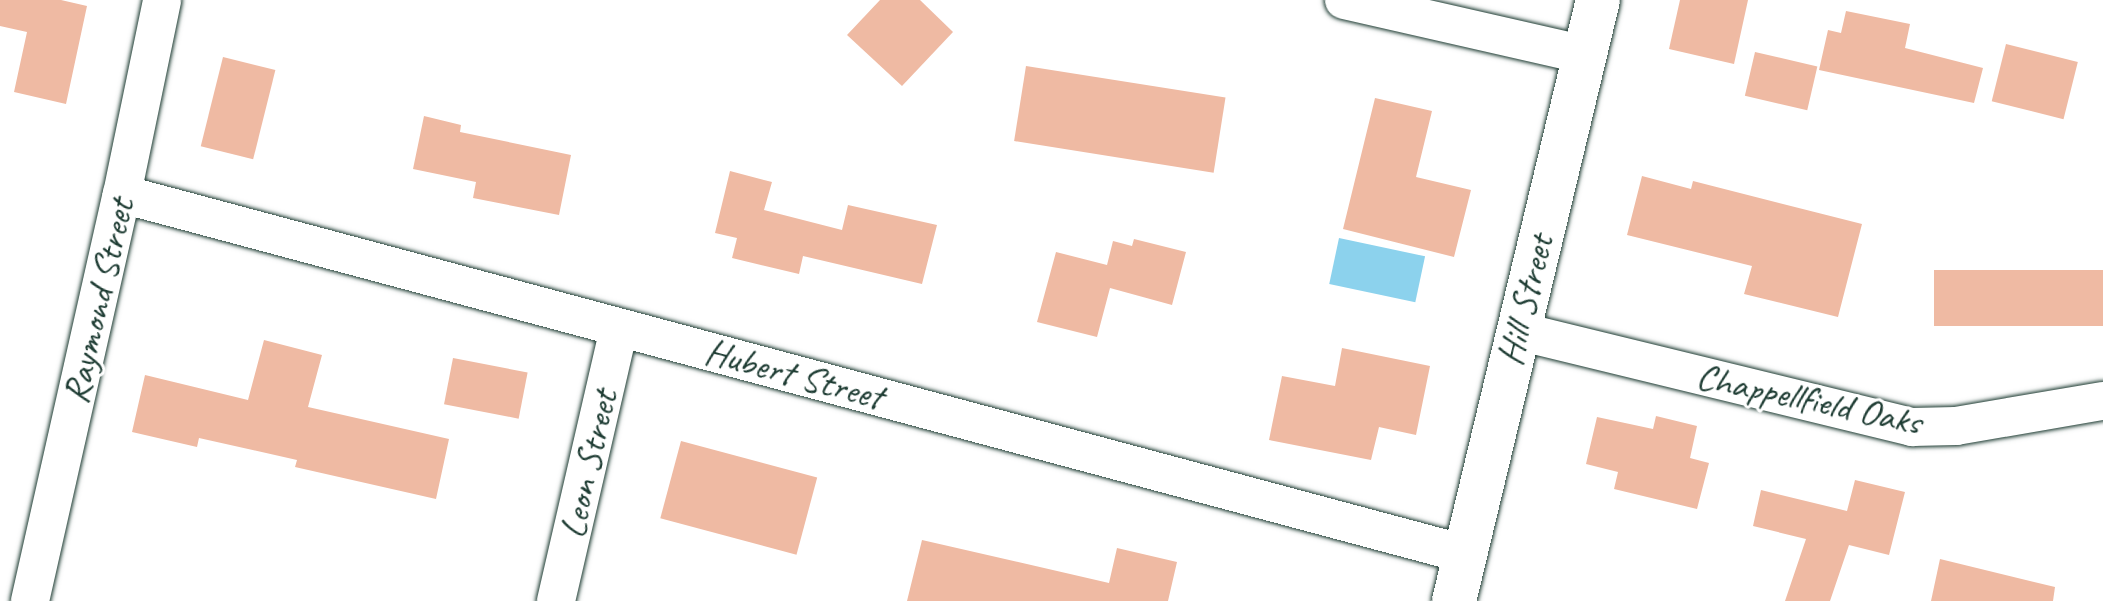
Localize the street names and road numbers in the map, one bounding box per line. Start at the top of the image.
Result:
street label: Raymond Street [52,194,144,408]
street label: Hill Street [1487,230,1563,370]
street label: Hubert Street [700,328,888,420]
street label: Chappellfield Oaks [1692,353,1926,445]
street label: Leon Street [549,385,627,543]

